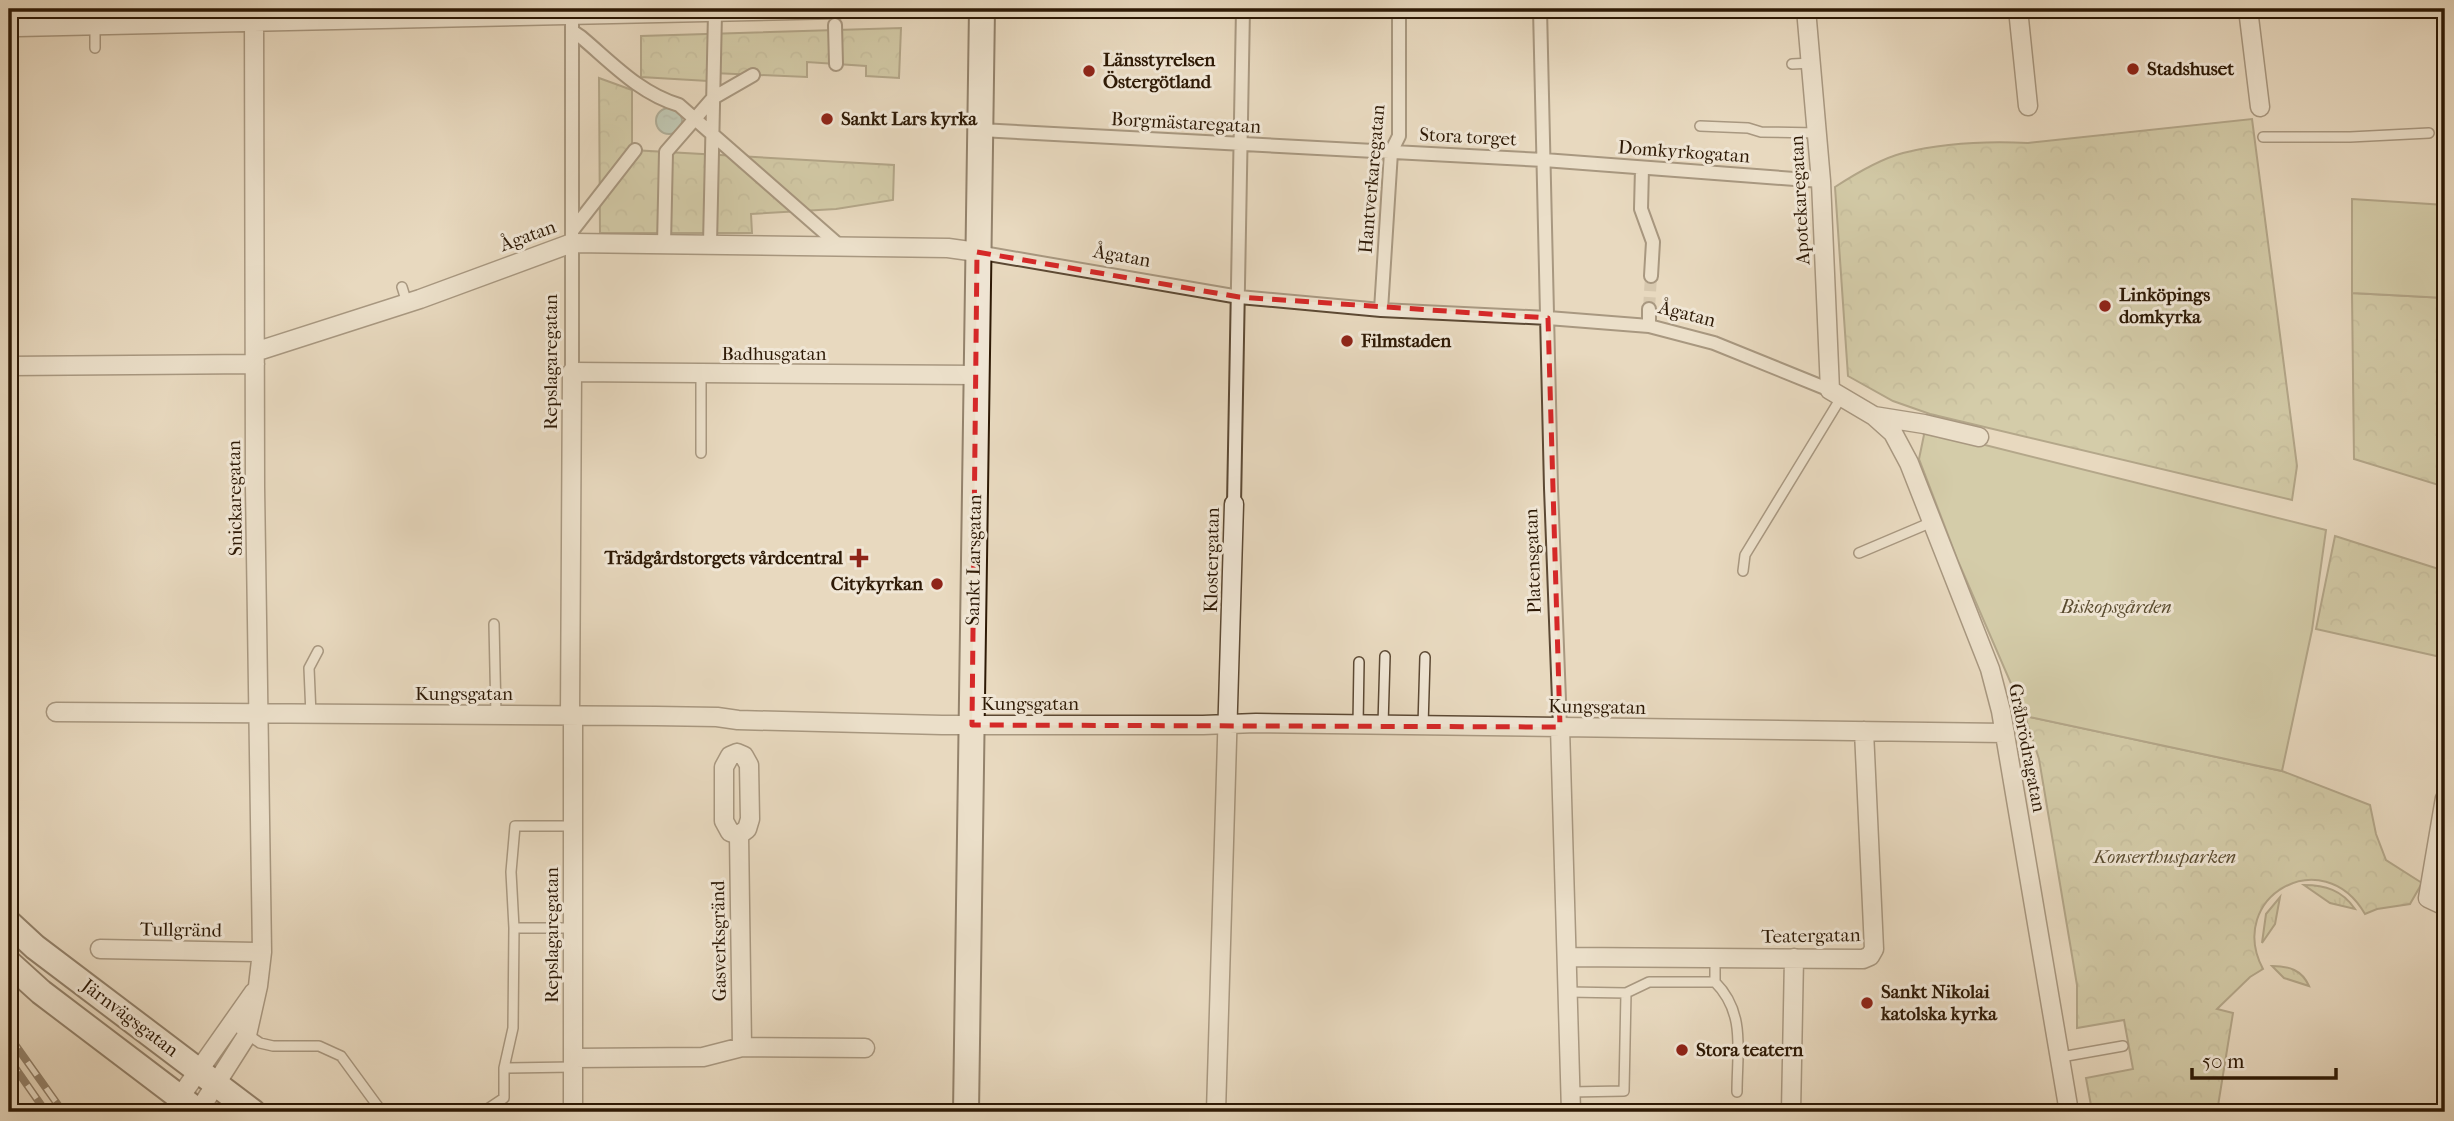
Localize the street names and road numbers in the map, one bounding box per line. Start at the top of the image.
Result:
street label: Hantverkaregatan [1355,104,1389,254]
street label: Borgmästaregatan [1110,108,1262,138]
street label: Stora torget [1419,123,1518,151]
street label: Apotekaregatan [1786,135,1814,266]
street label: Domkyrkogatan [1617,136,1751,168]
street label: Ågatan [496,216,559,257]
street label: Ågatan [1091,240,1152,272]
street label: Repslagaregatan [540,294,562,430]
street label: Ågatan [1655,296,1718,332]
street label: Badhusgatan [721,343,827,365]
street label: Snickaregatan [223,440,247,556]
street label: Sankt Larsgatan [962,494,986,626]
street label: Klostergatan [1200,507,1224,613]
street label: Platensgatan [1520,508,1546,614]
street label: Gråbrödragatan [2004,682,2050,814]
street label: Kungsgatan [415,683,513,705]
street label: Kungsgatan [981,693,1079,715]
street label: Kungsgatan [1548,695,1646,719]
street label: Repslagaregatan [541,867,563,1003]
street label: Gasverksgränd [707,880,731,1002]
street label: Tullgränd [140,918,223,942]
street label: Teatergatan [1761,924,1861,948]
street label: Järnvägsgatan [76,973,183,1061]

